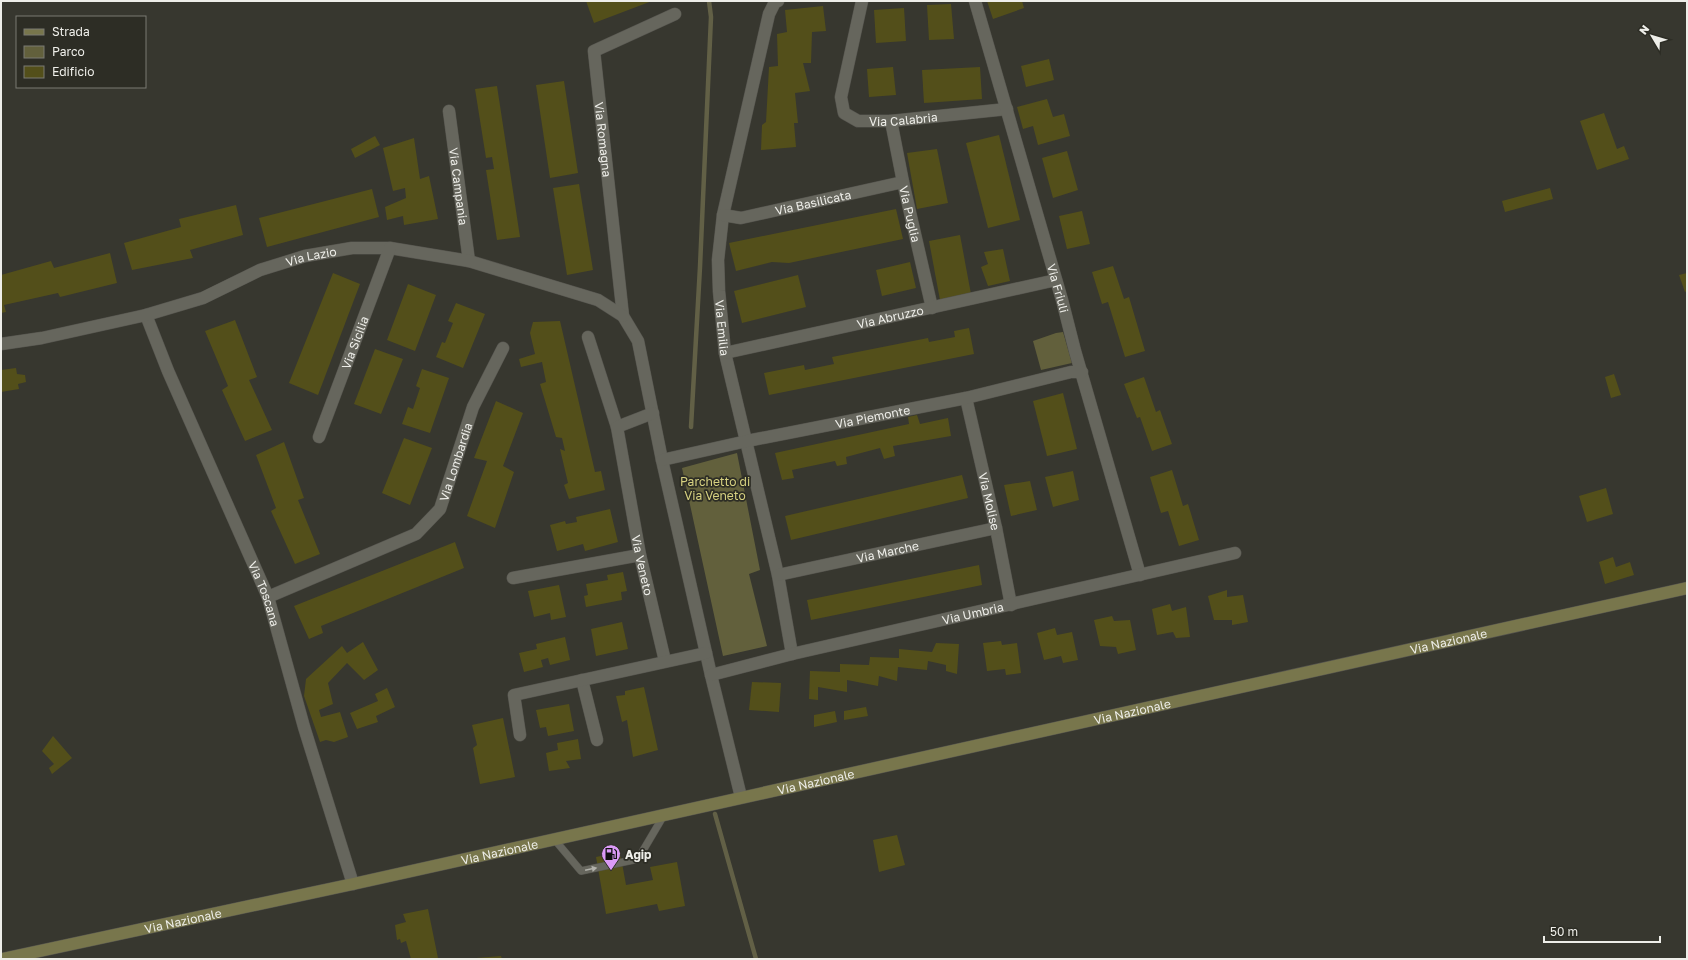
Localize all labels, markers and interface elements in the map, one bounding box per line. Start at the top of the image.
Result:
legend [16,16,146,88]
north arrow [1632,16,1672,56]
text: N [1636,22,1651,37]
text: Strada [52,24,90,39]
text: Parco [52,44,85,59]
text: Edificio [52,64,94,79]
street label: Via Romagna [592,101,615,178]
street label: Via Calabria [869,109,938,129]
street label: Via Campania [446,147,472,226]
street label: Via Puglia [897,184,924,244]
street label: Via Basilicata [774,186,852,218]
street label: Via Lazio [284,243,337,269]
street label: Via Friuli [1044,262,1072,314]
street label: Via Emilia [712,299,733,356]
street label: Via Abruzzo [855,302,925,331]
street label: Via Sicilia [338,314,371,371]
street label: Via Piemonte [834,402,911,431]
street label: Via Lombardia [436,421,475,503]
street label: Via Molise [976,471,1004,532]
park label: Parchetto di Via Veneto [680,474,750,503]
street label: Via Veneto [629,533,657,597]
street label: Via Marche [855,537,920,565]
street label: Via Toscana [246,559,283,628]
street label: Via Umbria [941,599,1005,627]
street label: Via Nazionale [1409,625,1488,657]
street label: Via Nazionale [1092,695,1172,727]
street label: Via Nazionale [776,765,856,797]
street label: Via Nazionale [460,836,539,867]
fuel station icon: Agip [600,843,622,871]
place label: Agip [625,847,652,862]
one-way arrow [585,866,598,872]
street label: Via Nazionale [143,905,223,936]
scale bar [1544,918,1660,944]
text: 50 m [1550,924,1578,939]

